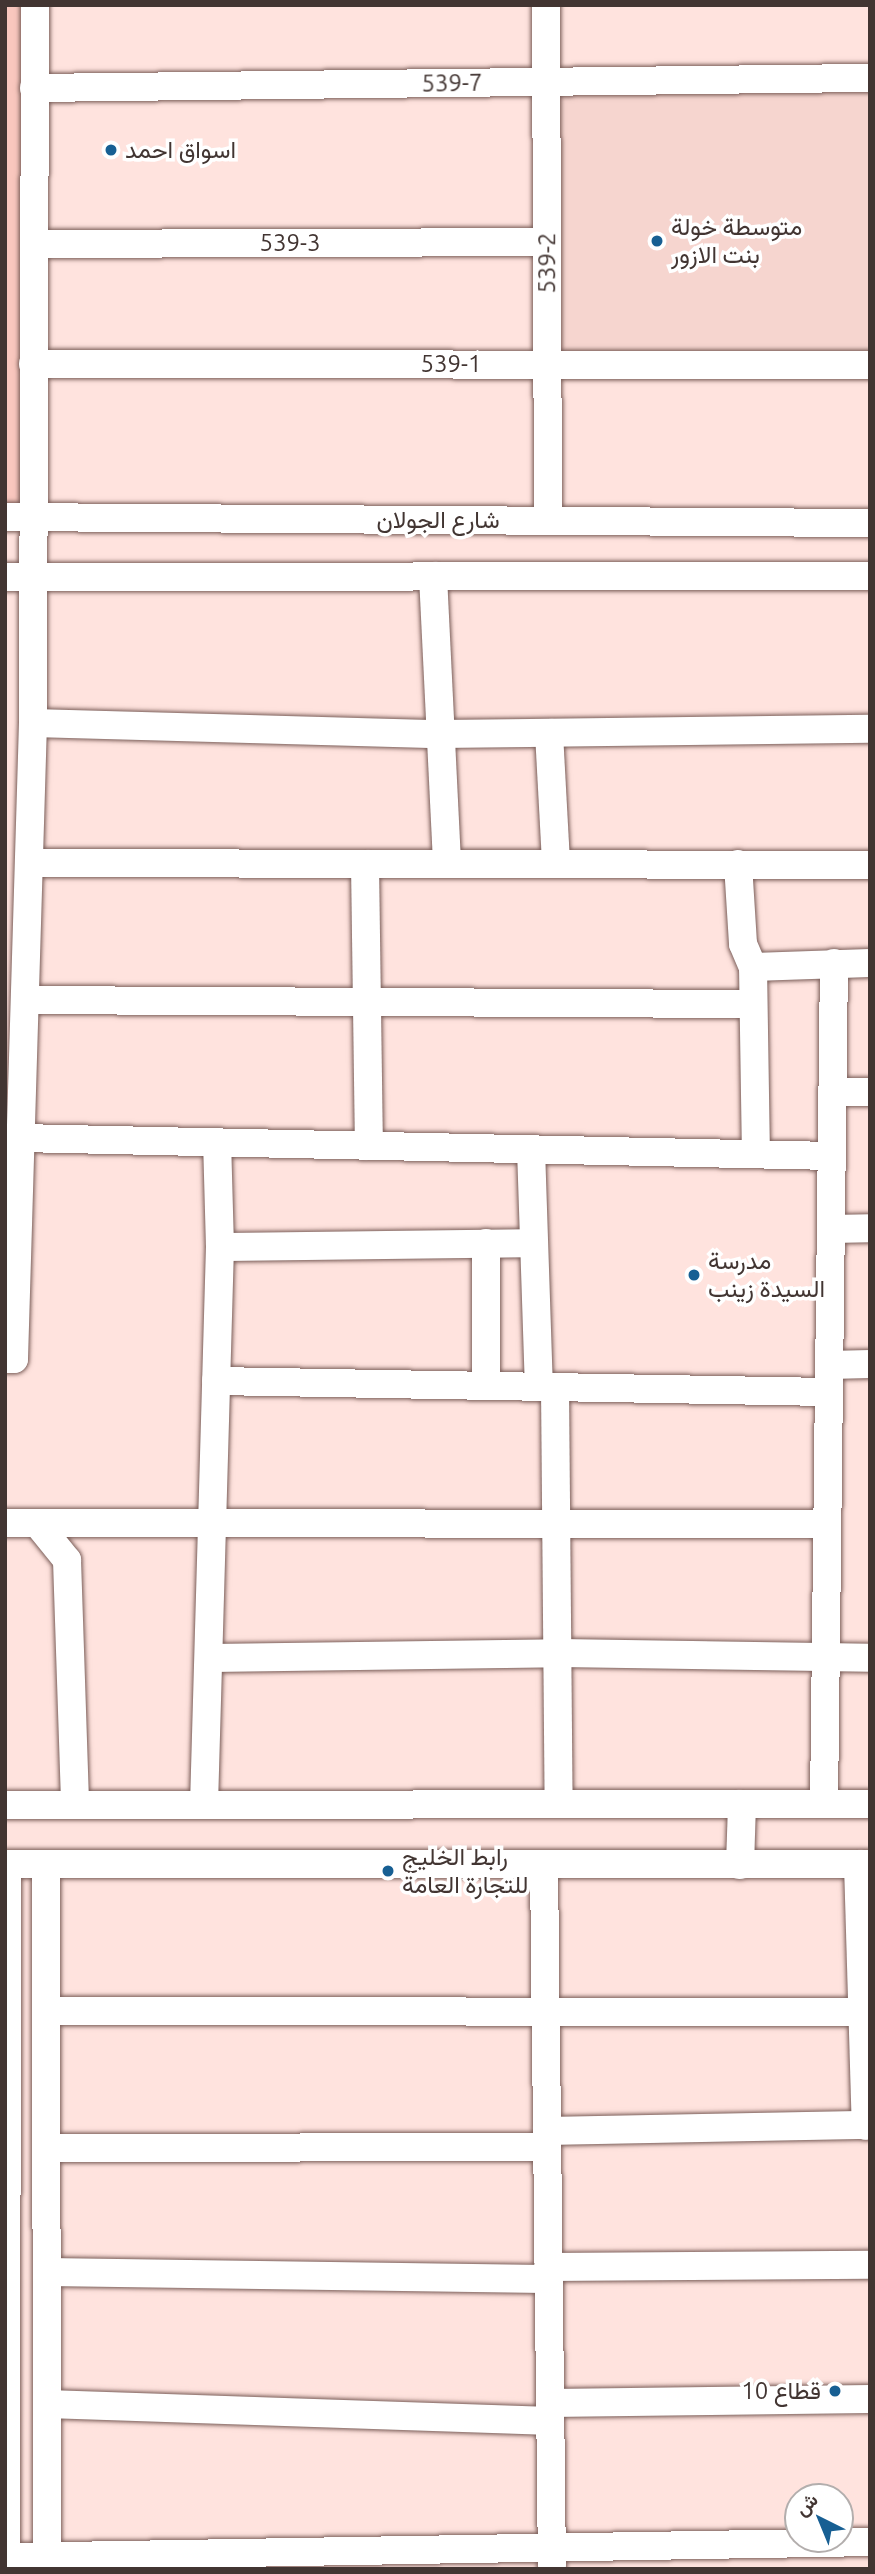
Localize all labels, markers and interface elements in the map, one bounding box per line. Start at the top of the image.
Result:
street label: 539-7 [421,68,483,98]
place label: اسواق احمد [125,136,236,164]
marker: اسواق احمد [103,142,119,158]
place label: متوسطة خولة بنت الازور [671,213,802,269]
street label: 539-3 [259,229,321,257]
street label: 539-2 [533,232,561,294]
marker: متوسطة خولة بنت الازور [649,233,665,249]
street label: 539-1 [420,350,482,378]
street label: شارع الجولان [376,506,500,534]
place label: مدرسة السيدة زينب [708,1247,825,1303]
marker: مدرسة السيدة زينب [686,1267,702,1283]
place label: رابط الخليج للتجارة العامة [402,1843,529,1899]
marker: رابط الخليج للتجارة العامة [380,1863,396,1879]
place label: قطاع 10 [741,2377,821,2405]
marker: قطاع 10 [827,2383,843,2399]
north arrow [784,2483,854,2553]
text: ش [790,2488,822,2520]

